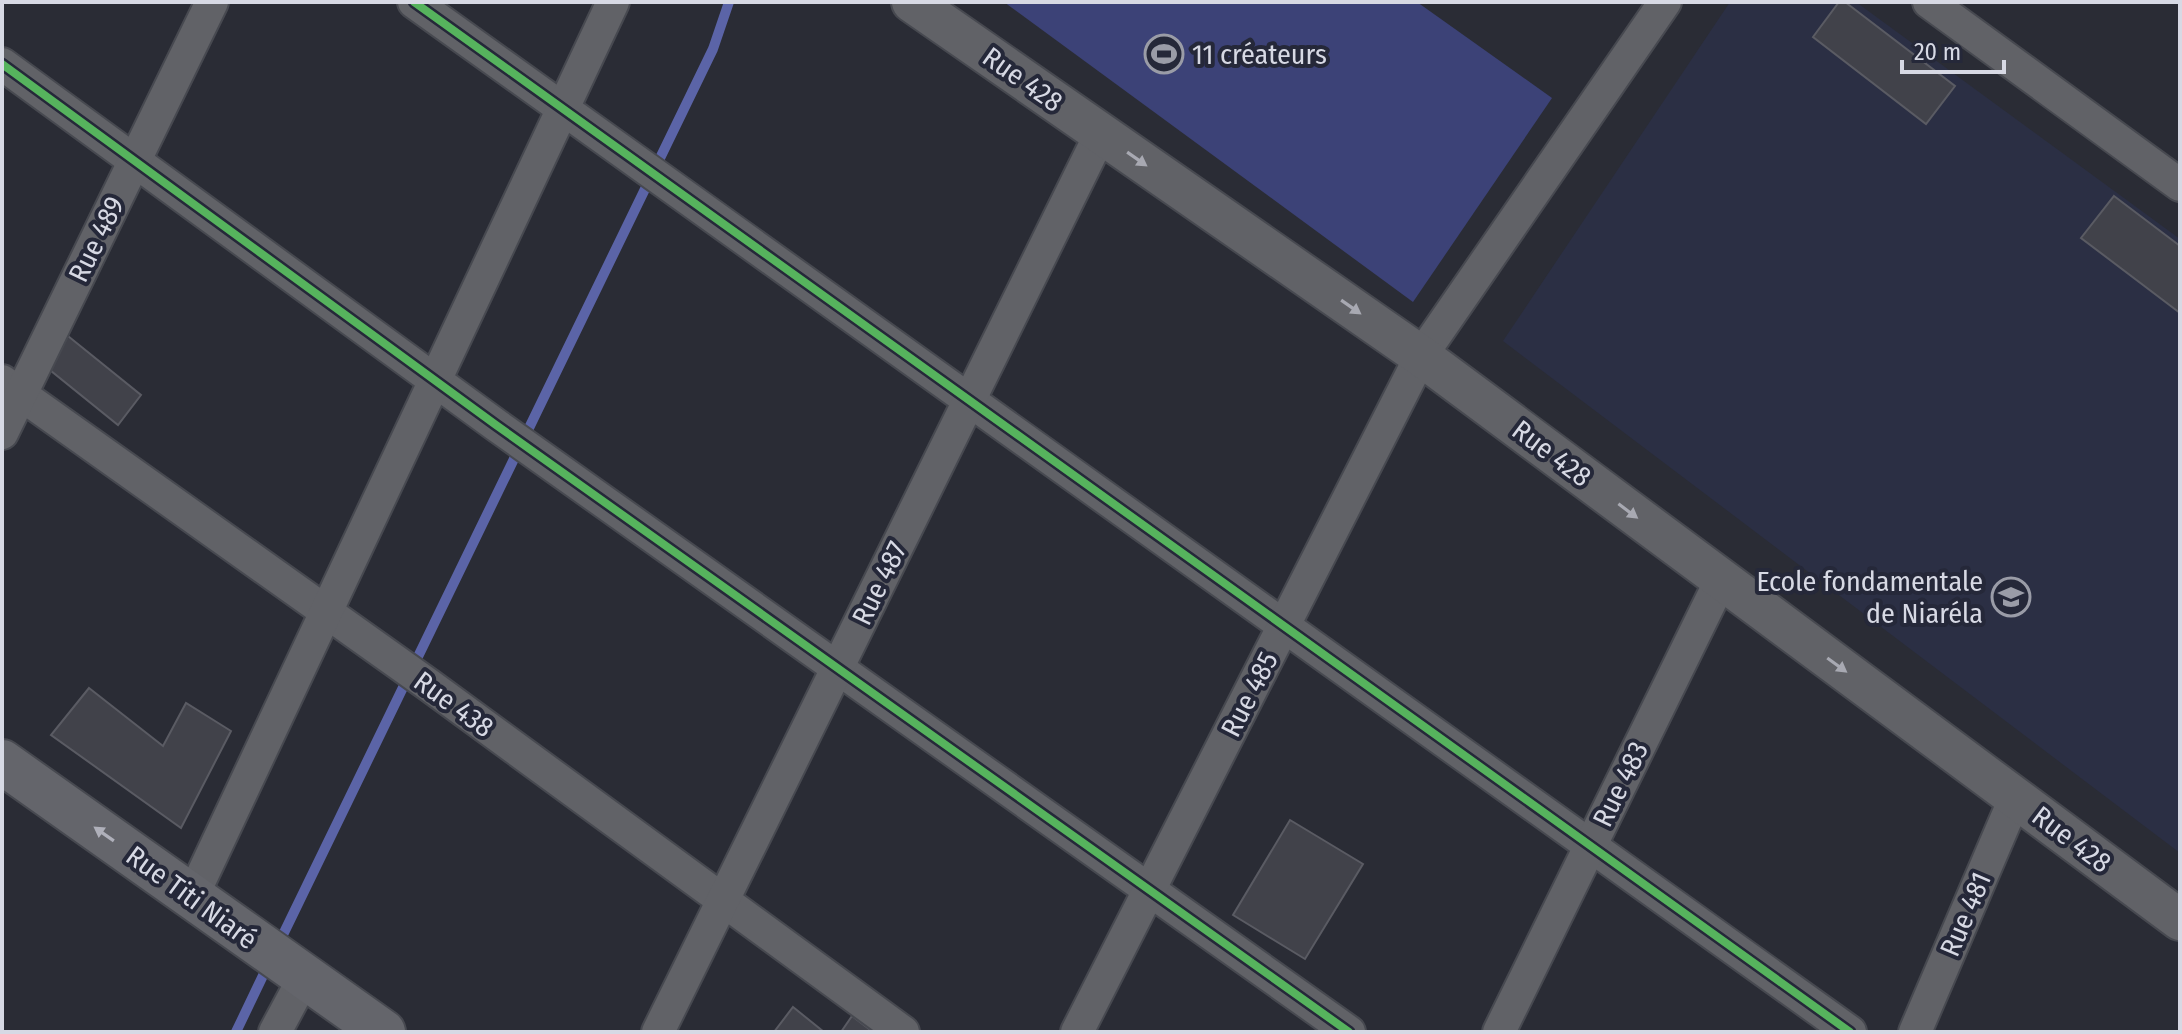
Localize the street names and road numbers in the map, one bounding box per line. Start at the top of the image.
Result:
street label: Rue 428 [976,40,1069,119]
street label: Rue 489 [62,191,131,287]
street label: Rue 428 [1506,413,1598,494]
street label: Rue 487 [845,536,914,630]
street label: Rue 485 [1214,646,1285,742]
street label: Rue 438 [408,665,500,744]
street label: Rue 483 [1586,736,1655,832]
street label: Rue 428 [2026,799,2118,880]
street label: Rue Titi Niaré [120,839,264,956]
street label: Rue 481 [1933,867,1998,961]

